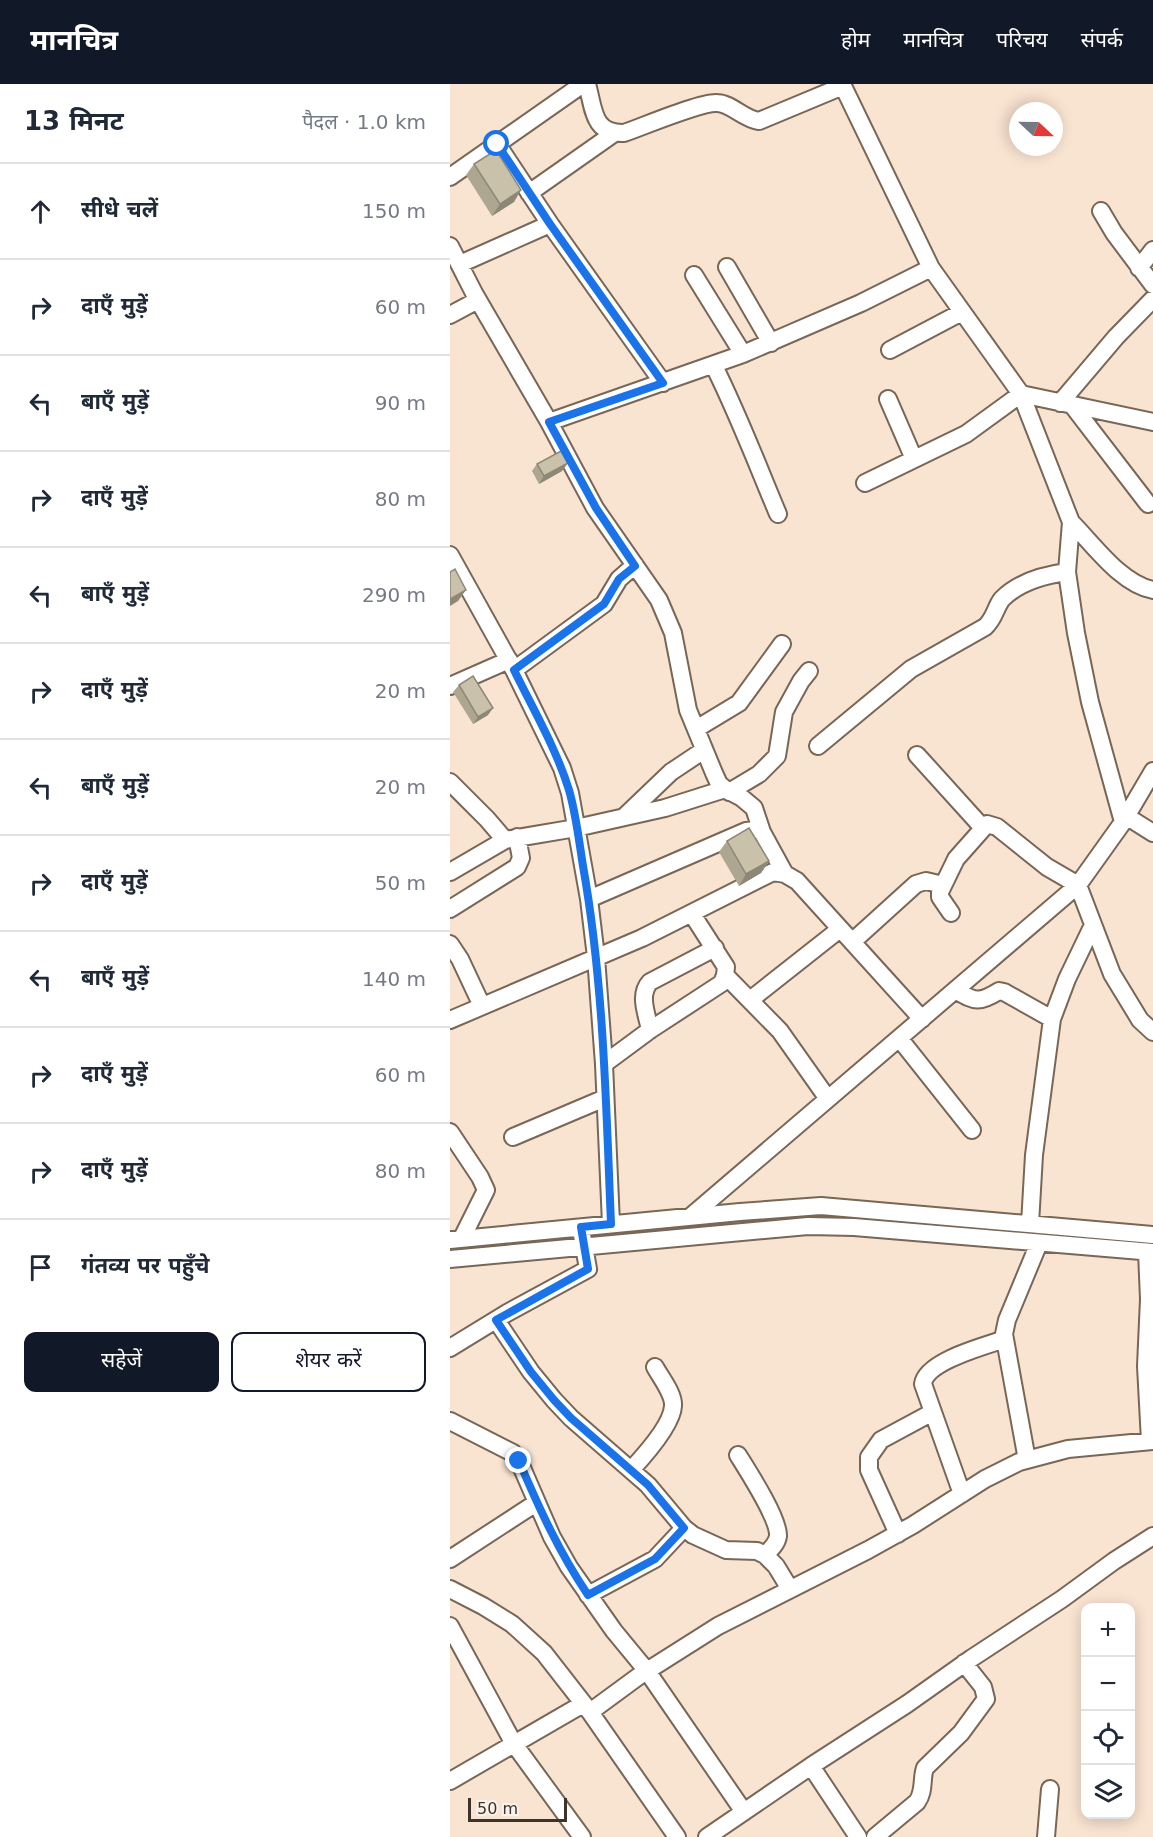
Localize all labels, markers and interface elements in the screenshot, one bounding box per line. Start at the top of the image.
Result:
text: मानचित्र [30,24,118,57]
text: होम [841,28,870,52]
text: मानचित्र [903,28,963,52]
text: परिचय [996,28,1048,52]
text: संपर्क [1081,28,1123,52]
north arrow [1009,102,1063,156]
text: 13 मिनट [24,106,124,136]
text: पैदल · 1.0 km [302,110,426,134]
route start [483,130,509,156]
icon: ahead [24,195,57,228]
text: सीधे चलें [81,197,158,222]
text: 150 m [362,199,426,223]
icon: right [24,291,57,324]
text: दाएँ मुड़ें [81,293,148,318]
text: 60 m [375,295,426,319]
icon: left [24,387,57,420]
text: बाएँ मुड़ें [81,389,149,414]
text: 90 m [375,391,426,415]
icon: right [24,483,57,516]
text: दाएँ मुड़ें [81,485,148,510]
text: 80 m [375,487,426,511]
icon: left [24,579,57,612]
text: बाएँ मुड़ें [81,581,149,606]
text: 290 m [362,583,426,607]
icon: right [24,675,57,708]
text: दाएँ मुड़ें [81,677,148,702]
text: 20 m [375,679,426,703]
icon: left [24,771,57,804]
text: बाएँ मुड़ें [81,773,149,798]
text: 20 m [375,775,426,799]
icon: right [24,867,57,900]
text: दाएँ मुड़ें [81,869,148,894]
text: 50 m [375,871,426,895]
icon: left [24,963,57,996]
text: बाएँ मुड़ें [81,965,149,990]
text: 140 m [362,967,426,991]
icon: right [24,1059,57,1092]
text: दाएँ मुड़ें [81,1061,148,1086]
text: 60 m [375,1063,426,1087]
icon: right [24,1155,57,1188]
text: दाएँ मुड़ें [81,1157,148,1182]
text: 80 m [375,1159,426,1183]
icon: arrive [24,1251,57,1284]
text: गंतव्य पर पहुँचे [81,1253,209,1278]
button: सहेजें [24,1332,219,1392]
button: शेयर करें [231,1332,426,1392]
route end [505,1447,531,1473]
map controls [1081,1603,1135,1819]
button: + [1081,1603,1135,1657]
button: − [1081,1657,1135,1711]
button: locate [1081,1711,1135,1765]
button: layers [1081,1765,1135,1819]
scale bar [468,1795,567,1822]
text: 50 m [477,1799,518,1818]

